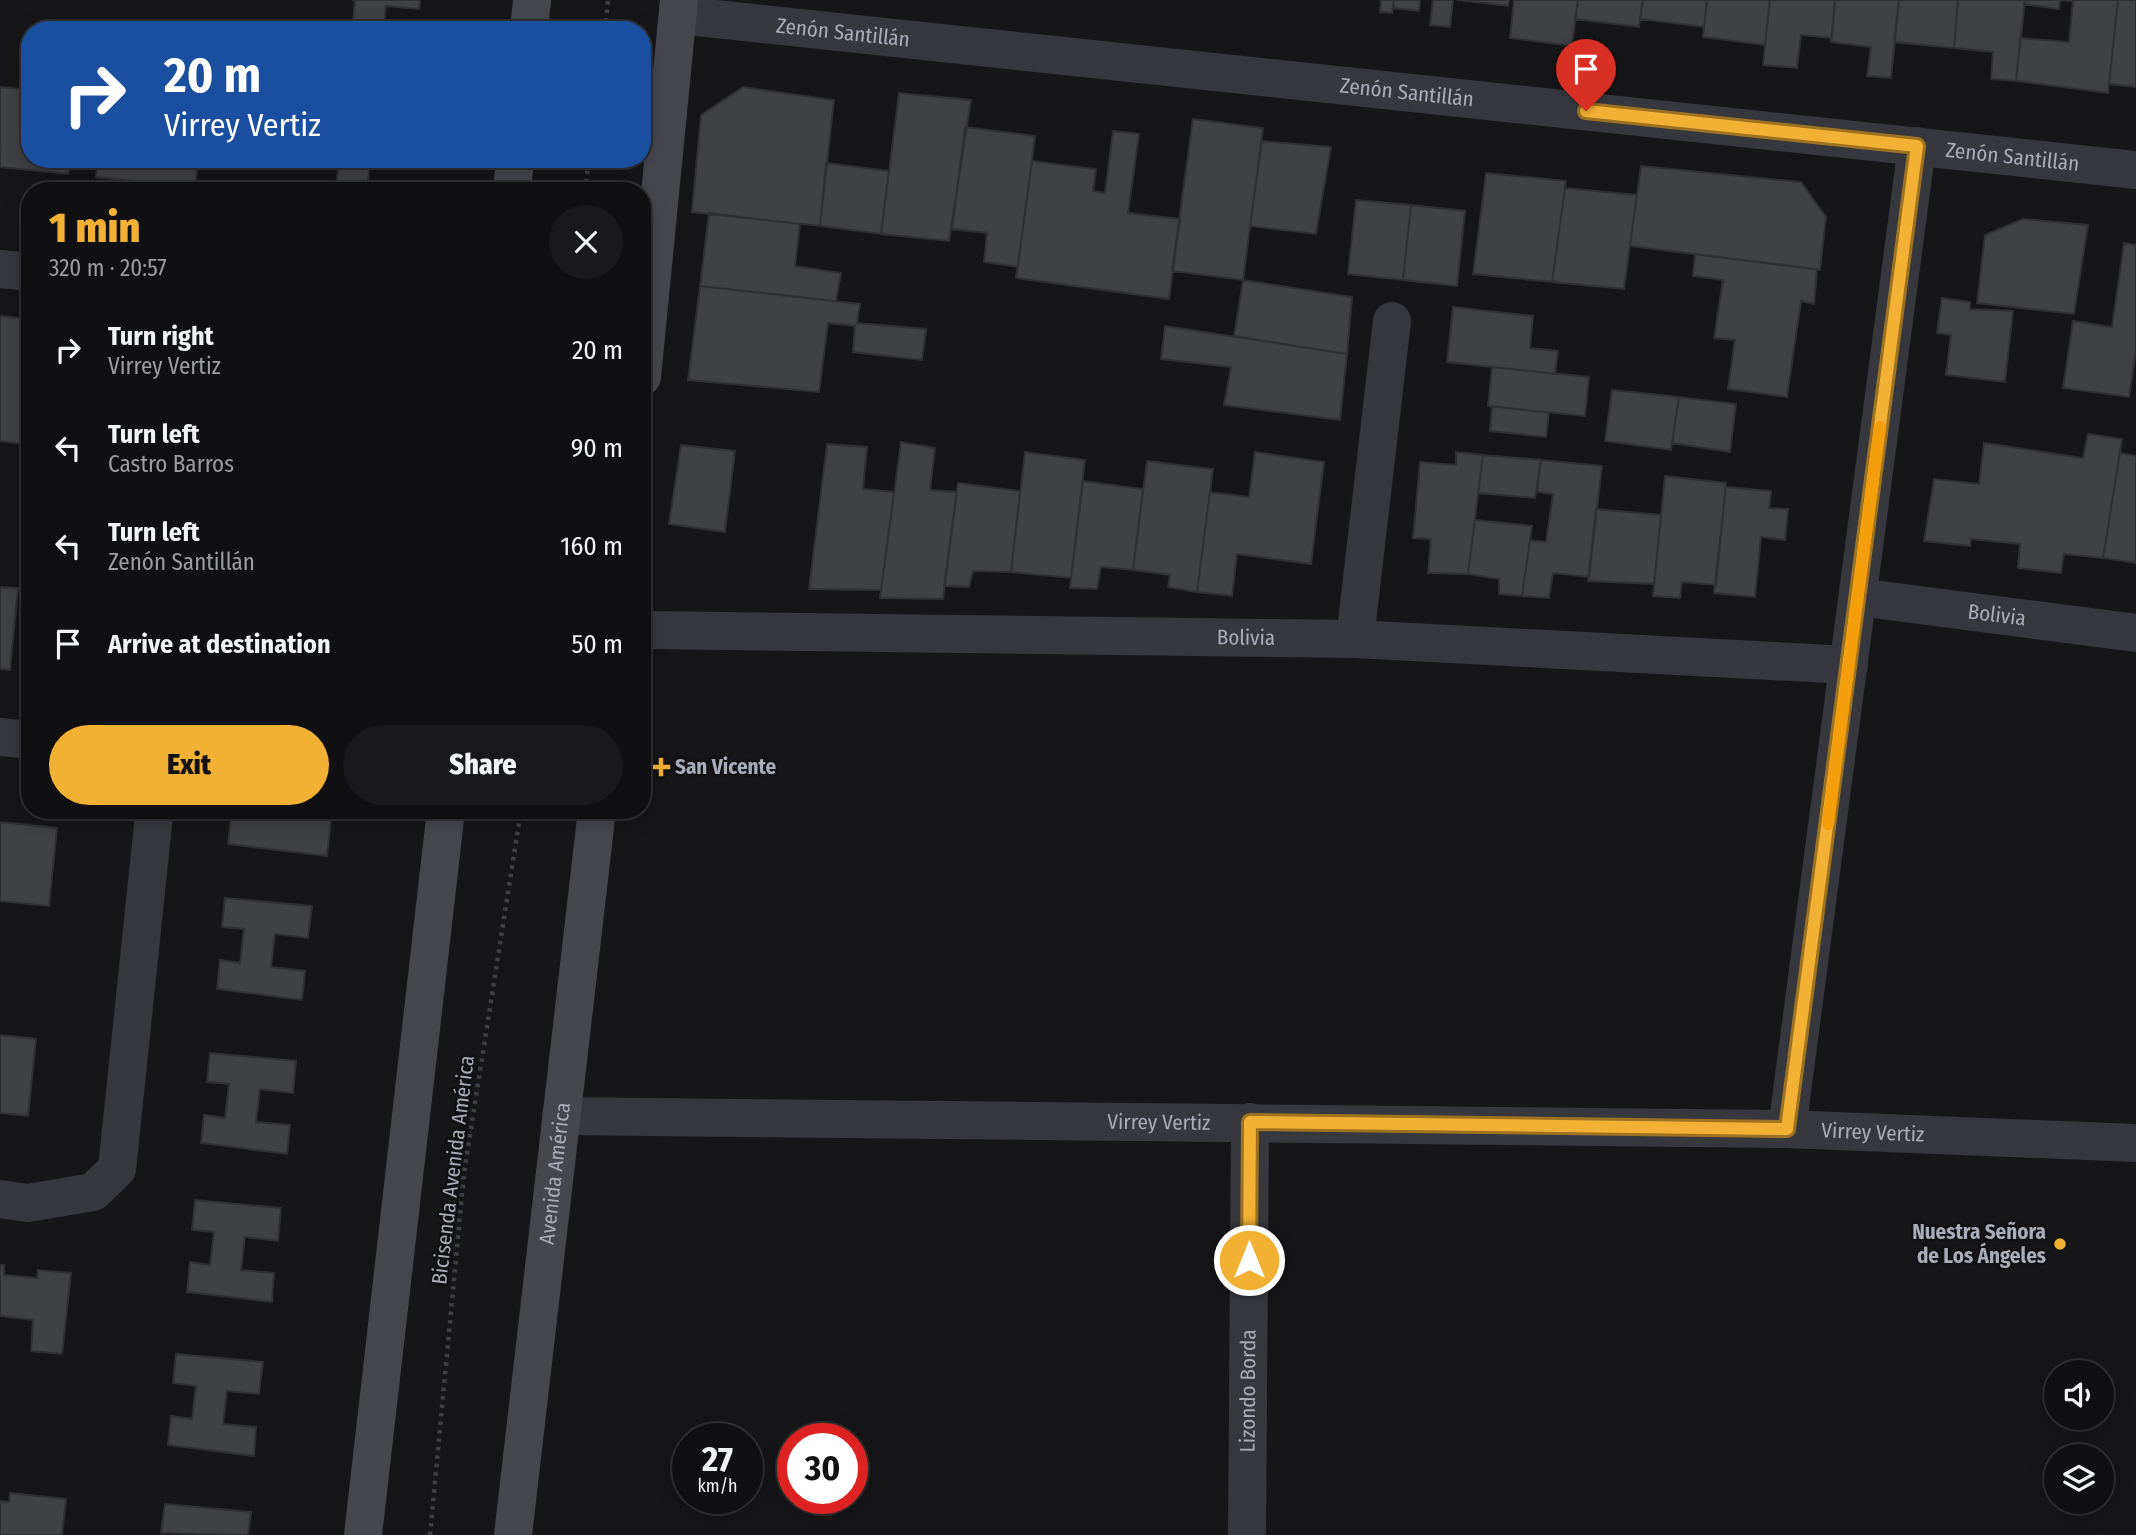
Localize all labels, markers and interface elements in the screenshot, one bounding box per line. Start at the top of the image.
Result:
street label: Zenón Santillán [775,13,911,53]
pin [1556,39,1616,111]
text: 20 m [164,46,261,105]
icon: right [49,49,140,140]
icon: arrive [1567,50,1605,88]
street label: Zenón Santillán [1339,72,1475,113]
text: Virrey Vertiz [164,106,321,144]
street label: Zenón Santillán [1944,137,2081,177]
text: 1 min [49,203,140,253]
button: close [549,205,623,279]
text: 320 m · 20:57 [49,254,167,282]
text: Turn right [108,321,214,352]
icon: right [49,331,87,369]
text: 20 m [572,335,623,366]
text: Virrey Vertiz [108,352,221,380]
text: Turn left [108,419,200,450]
icon: left [49,429,87,467]
text: 90 m [571,433,623,464]
text: Castro Barros [108,450,234,478]
text: Turn left [108,517,200,548]
icon: left [49,527,87,565]
text: 160 m [560,531,623,562]
text: Zenón Santillán [108,548,255,576]
street label: Bolivia [1966,598,2027,632]
street label: Bolivia [1217,624,1275,651]
icon: arrive [49,625,87,663]
text: Arrive at destination [108,629,331,660]
text: 50 m [571,629,623,660]
button: Exit [49,725,329,805]
button: Share [343,725,623,805]
place label: San Vicente [675,754,777,780]
marker: San Vicente [653,759,669,775]
street label: Bicisenda Avenida América [426,1054,480,1286]
street label: Avenida América [534,1101,576,1246]
street label: Virrey Vertiz [1107,1109,1211,1136]
street label: Virrey Vertiz [1821,1117,1925,1147]
place label: Nuestra Señora de Los Ángeles [1912,1219,2046,1269]
position arrow [1212,1223,1286,1297]
marker: Nuestra Señora de Los Ángeles [2052,1236,2068,1252]
street label: Lizondo Borda [1235,1329,1261,1453]
map controls [2044,1360,2114,1514]
button: sound [2044,1360,2114,1430]
speed limit sign: 30 [777,1423,868,1514]
text: 27 [702,1438,733,1480]
button: layers [2044,1444,2114,1514]
text: km/h [697,1475,738,1497]

